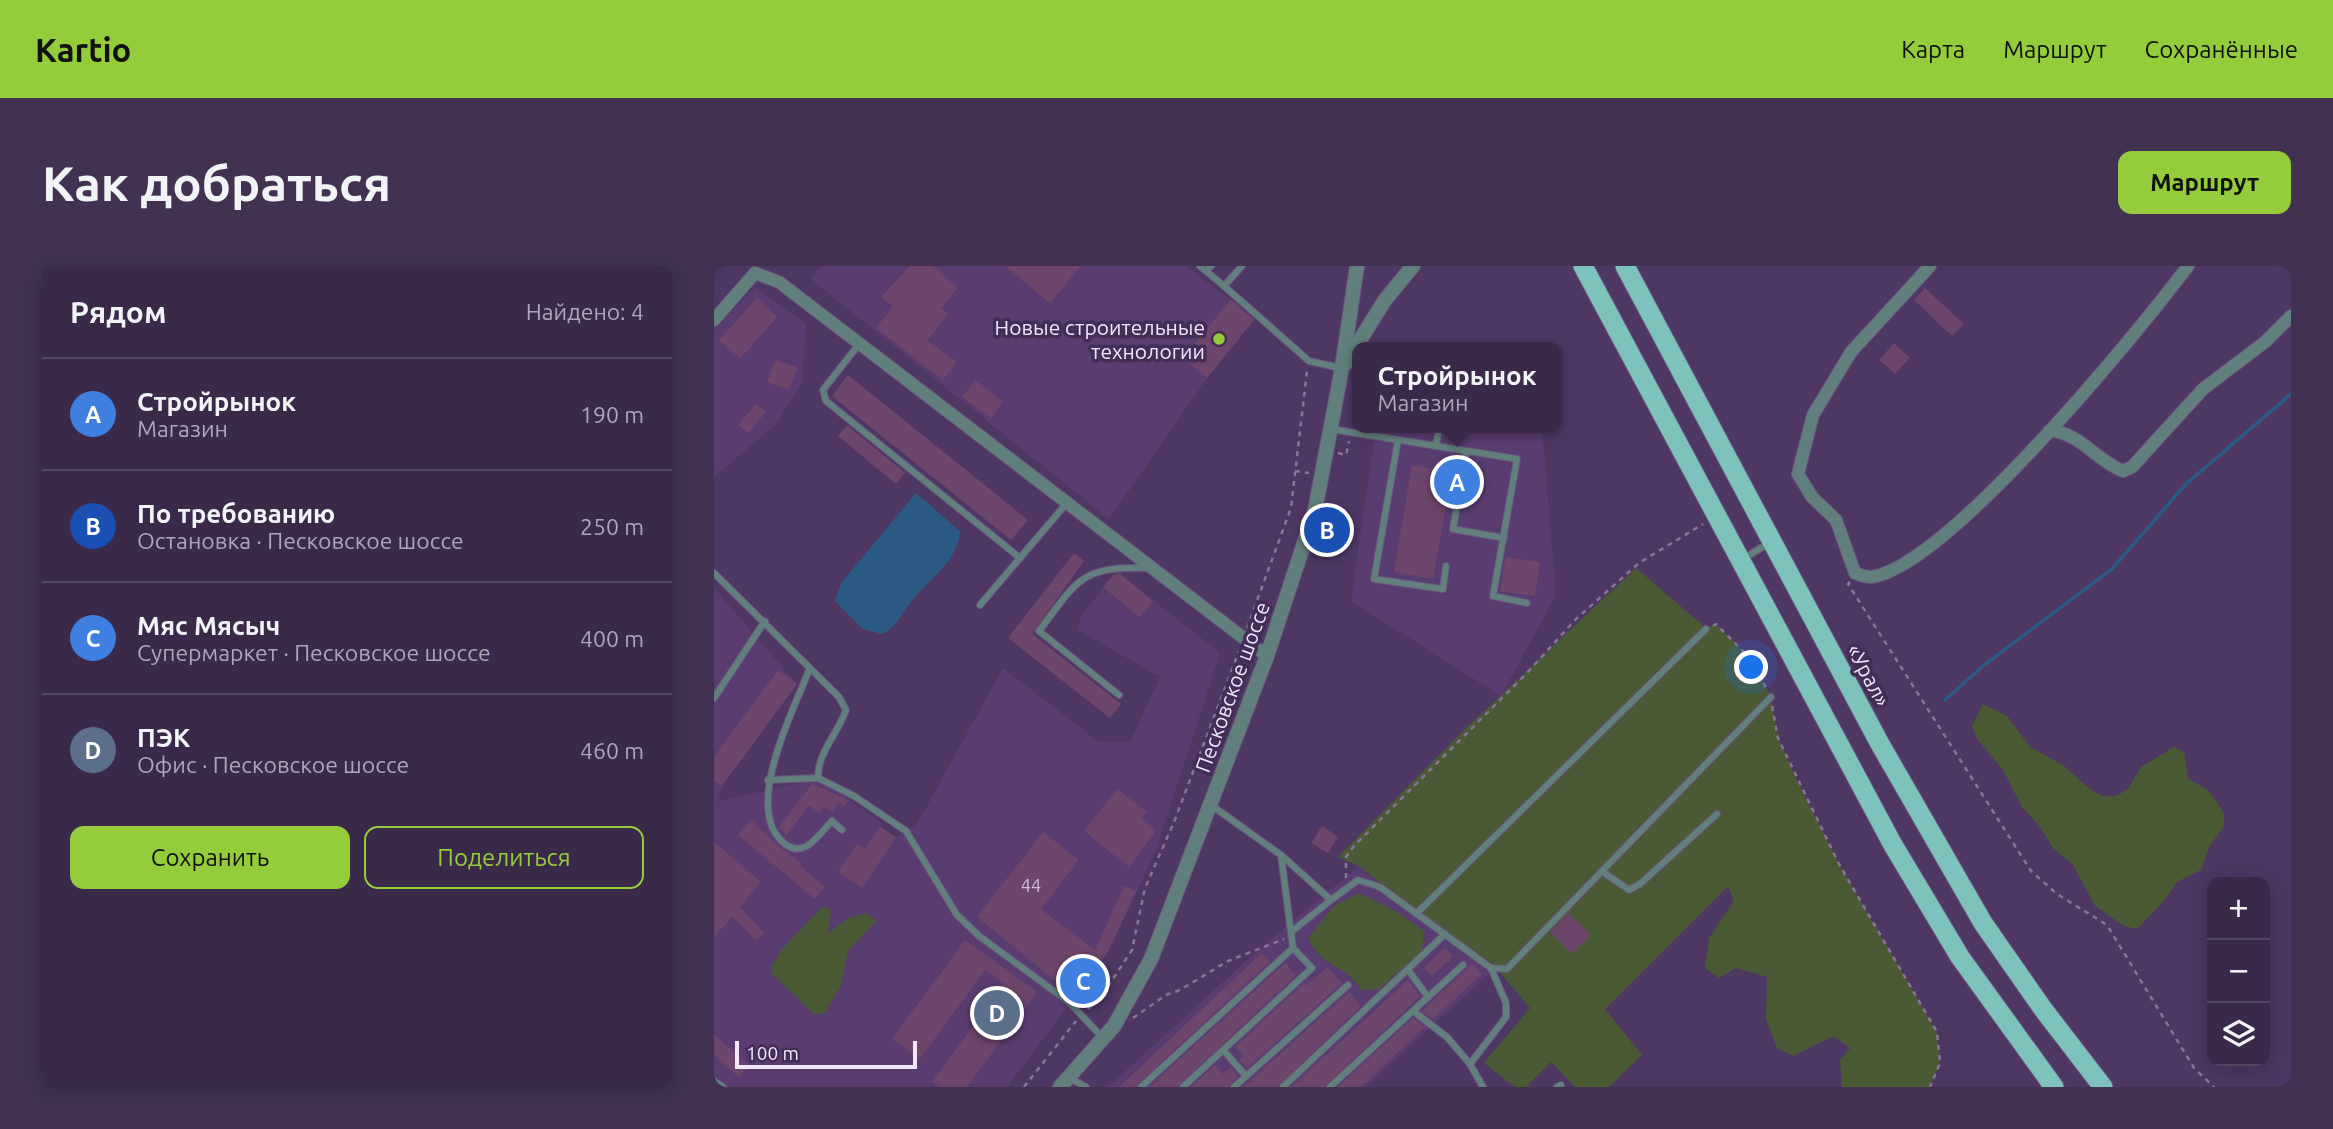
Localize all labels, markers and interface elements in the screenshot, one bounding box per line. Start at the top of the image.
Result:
text: Kartio [35,31,131,68]
text: Карта [1901,36,1965,63]
text: Маршрут [2003,36,2107,63]
text: Сохранённые [2145,36,2298,63]
button: Маршрут [2118,151,2291,214]
text: Как добраться [42,155,391,210]
text: Рядом [70,295,166,329]
text: Найдено: 4 [526,299,644,324]
place label: Новые строительные технологии [995,315,1205,363]
marker: Новые строительные технологии [1211,331,1227,347]
popup [1352,342,1562,433]
text: Стройрынок [1377,361,1537,390]
text: Стройрынок [137,387,296,416]
text: Магазин [1377,390,1468,415]
text: A [85,402,101,427]
text: 190 m [580,402,644,427]
text: Магазин [137,416,228,441]
pin: A [1434,456,1480,508]
text: По требованию [137,499,335,528]
pin: B [1304,504,1350,556]
text: B [85,514,101,539]
text: 250 m [580,514,644,539]
text: Остановка · Песковское шоссе [137,528,464,553]
street label: Песковское шоссе [1190,599,1274,775]
text: Мяс Мясыч [137,611,280,640]
text: C [86,626,100,651]
text: 400 m [580,626,644,651]
text: Супермаркет · Песковское шоссе [137,640,491,665]
street label: «Урал» [1843,640,1895,710]
your location [1734,650,1768,684]
text: ПЭК [137,723,190,752]
text: D [85,738,101,763]
text: 460 m [580,738,644,763]
text: Офис · Песковское шоссе [137,752,409,777]
button: Сохранить [70,826,350,889]
button: Поделиться [364,826,644,889]
house number: 44 [1021,875,1041,895]
map controls [2207,877,2270,1066]
button: + [2207,877,2270,940]
button: − [2207,940,2270,1003]
pin: C [1060,955,1106,1007]
pin: D [974,987,1020,1039]
button: layers [2207,1003,2270,1066]
scale bar [735,1038,917,1070]
text: 100 m [746,1042,799,1064]

